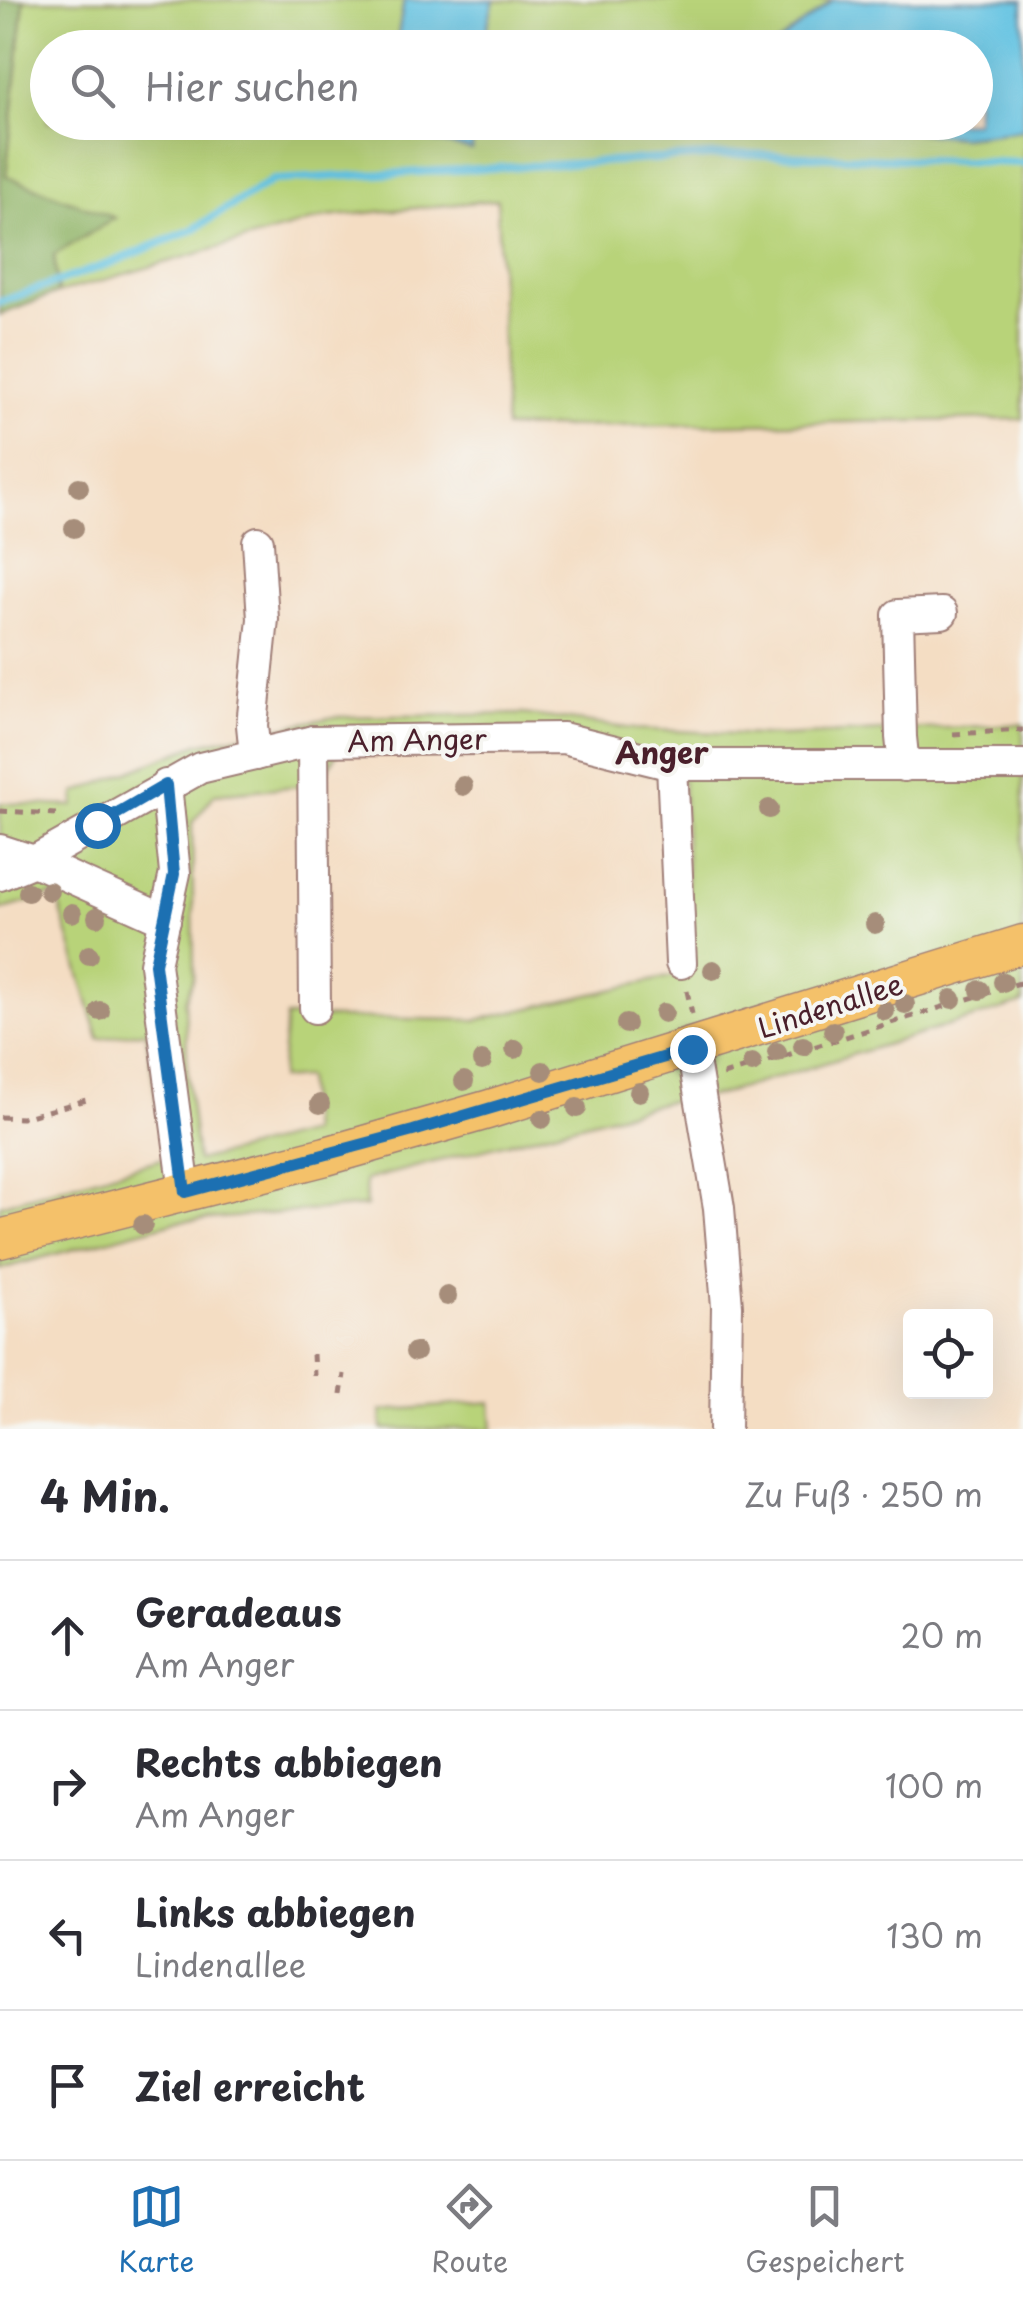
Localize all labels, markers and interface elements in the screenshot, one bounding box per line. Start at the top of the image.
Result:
search box [30,30,993,140]
text: Hier suchen [145,57,359,114]
icon: search [65,58,120,113]
street label: Am Anger [347,716,487,762]
district label: Anger [615,729,709,774]
route start [75,803,121,849]
street label: Lindenallee [752,961,908,1049]
route end [670,1027,716,1073]
map controls [903,1309,993,1399]
button: locate [903,1309,993,1399]
text: 4 Min. [40,1463,170,1526]
text: Zu Fuß · 250 m [744,1470,983,1518]
text: Geradeaus [135,1583,342,1640]
icon: ahead [40,1608,95,1663]
text: 20 m [901,1611,983,1659]
text: Am Anger [135,1640,294,1688]
text: Rechts abbiegen [135,1733,443,1790]
icon: right [40,1758,95,1813]
text: 100 m [885,1761,983,1809]
text: Am Anger [135,1790,294,1838]
text: Links abbiegen [135,1883,415,1940]
icon: left [40,1908,95,1963]
text: 130 m [886,1911,983,1959]
text: Lindenallee [135,1940,306,1988]
text: Ziel erreicht [135,2057,365,2114]
icon: arrive [40,2058,95,2113]
tab: Karte [119,2179,194,2282]
tab: Route [431,2179,508,2282]
tab: Gespeichert [745,2179,904,2282]

